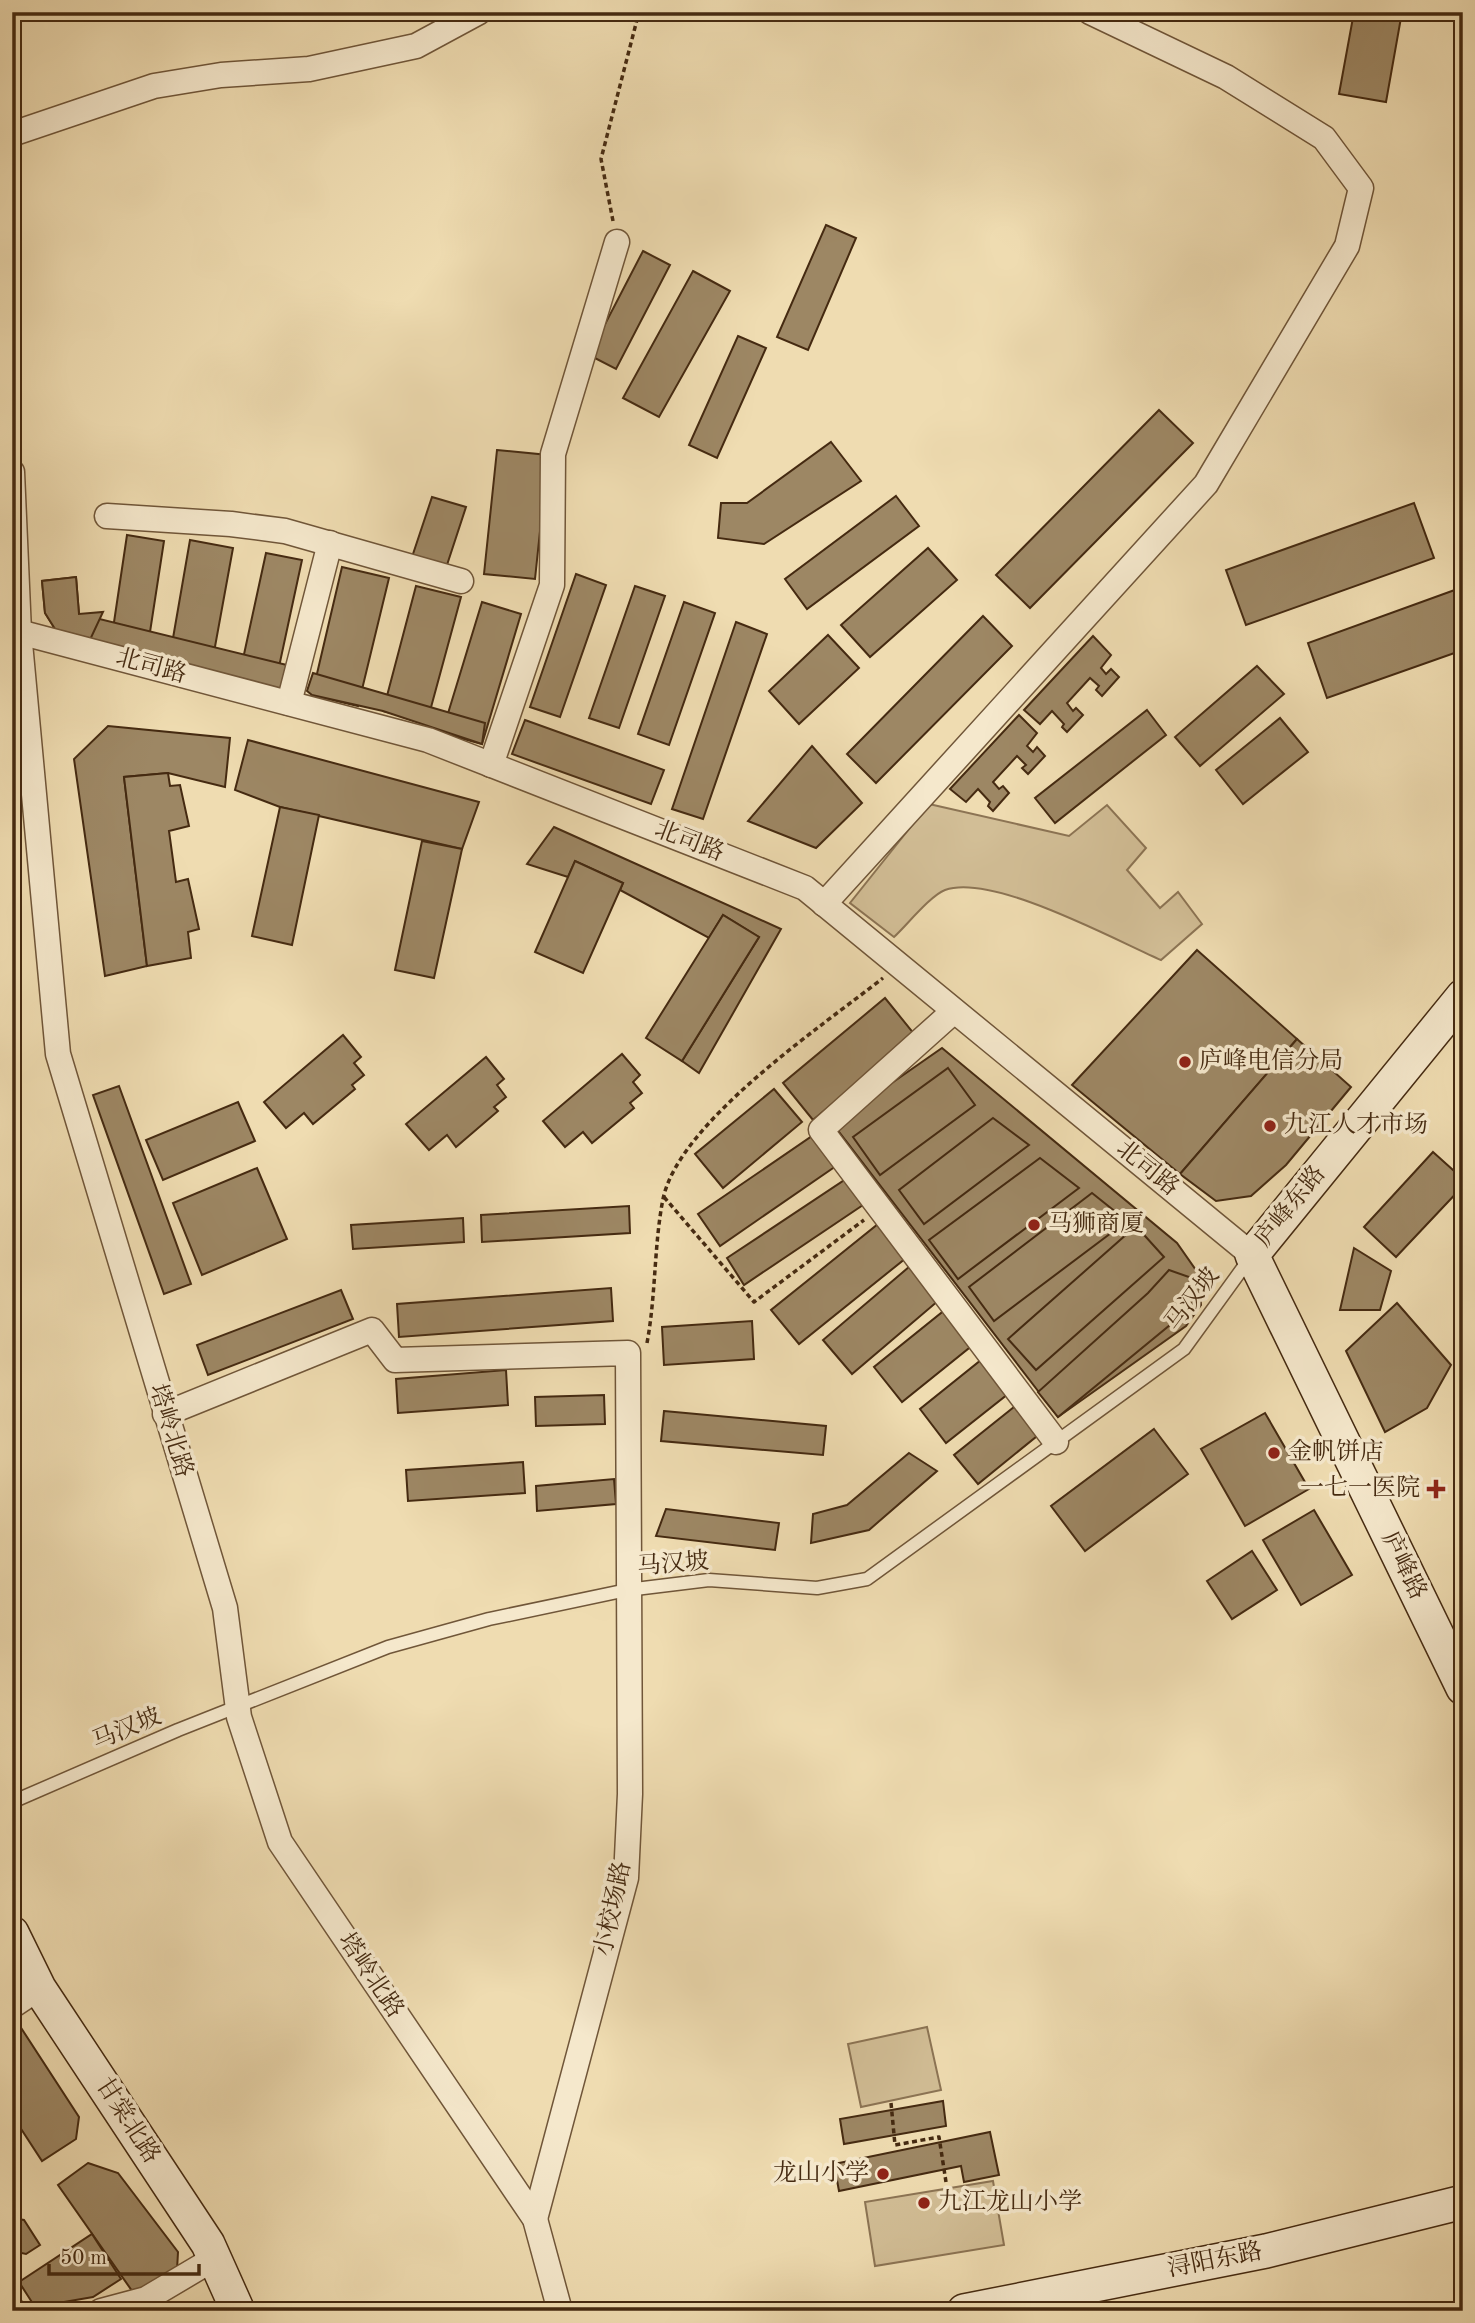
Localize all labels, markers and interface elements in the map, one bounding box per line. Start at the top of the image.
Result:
street label: 北司路 [113,643,190,688]
street label: 北司路 [651,815,728,866]
place label: 庐峰电信分局 [1199,1047,1343,1074]
marker: 庐峰电信分局 [1177,1054,1193,1070]
place label: 九江人才市场 [1284,1111,1428,1138]
marker: 九江人才市场 [1262,1118,1278,1134]
street label: 北司路 [1111,1135,1184,1201]
street label: 庐峰东路 [1249,1160,1331,1252]
place label: 马狮商厦 [1048,1210,1144,1237]
marker: 马狮商厦 [1026,1217,1042,1233]
street label: 马汉坡 [1160,1263,1224,1336]
street label: 塔岭北路 [144,1381,198,1480]
place label: 金帆饼店 [1288,1438,1384,1465]
marker: 金帆饼店 [1266,1445,1282,1461]
place label: 一七一医院 [1300,1474,1420,1501]
marker: 一七一医院 [1426,1479,1446,1499]
street label: 庐峰路 [1376,1527,1432,1604]
street label: 马汉坡 [636,1548,710,1580]
street label: 马汉坡 [88,1703,165,1755]
street label: 小校场路 [589,1859,636,1958]
street label: 塔岭北路 [333,1928,409,2023]
street label: 甘棠北路 [91,2073,166,2168]
place label: 龙山小学 [773,2159,869,2186]
marker: 龙山小学 [875,2166,891,2182]
place label: 九江龙山小学 [938,2188,1082,2215]
marker: 九江龙山小学 [916,2195,932,2211]
scale bar [49,2232,200,2276]
street label: 浔阳东路 [1165,2237,1264,2282]
text: 50 m [60,2248,107,2269]

